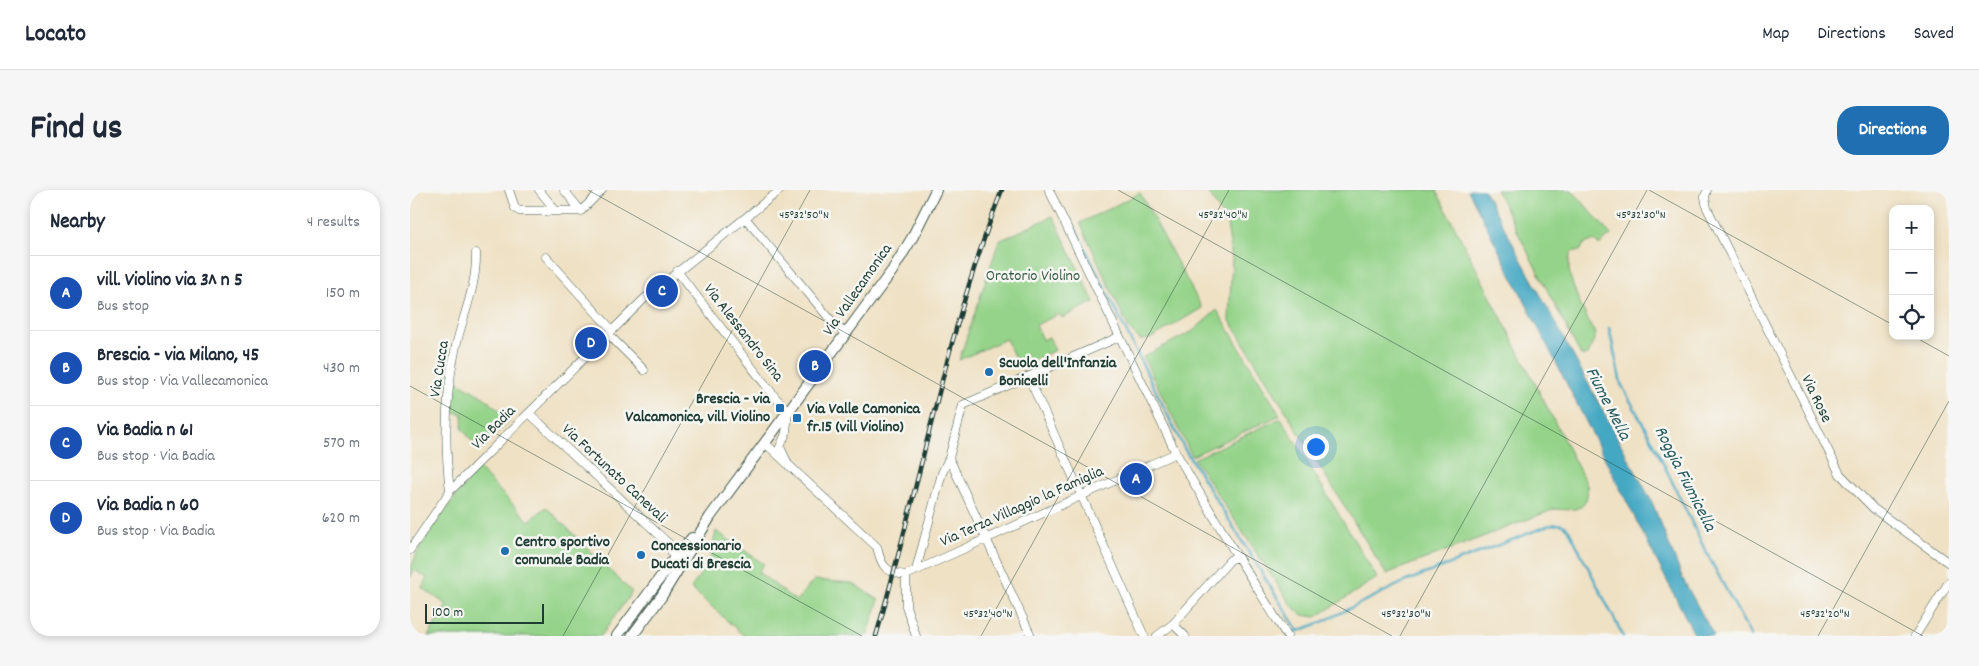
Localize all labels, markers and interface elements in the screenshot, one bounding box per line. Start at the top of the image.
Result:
text: Locato [25,18,86,52]
text: Map [1762,22,1789,47]
text: Directions [1817,22,1886,47]
text: Saved [1914,22,1954,47]
text: Find us [30,105,122,155]
button: Directions [1837,106,1949,155]
map controls [1889,205,1934,340]
button: + [1889,205,1934,250]
text: 45°32'50"N [779,207,829,224]
text: 45°32'40"N [1198,207,1248,224]
text: 45°32'30"N [1616,207,1666,224]
text: Nearby [50,208,105,238]
text: 4 results [307,211,360,234]
street label: Via Vallecamonica [818,239,899,341]
button: − [1889,250,1934,295]
park label: Oratorio Violino [986,265,1080,288]
text: vill. Violino via 3^ n 5 [97,268,243,295]
pin: C [646,272,678,310]
street label: Via Alessandro Sina [697,279,789,387]
text: A [62,282,70,305]
text: 150 m [326,282,360,305]
text: Bus stop [97,295,149,318]
button: locate [1889,295,1934,340]
pin: D [575,324,607,362]
street label: Via Cucca [424,339,456,399]
text: Brescia - via Milano, 45 [97,343,259,370]
pin: B [799,347,831,385]
place label: Scuola dell'Infanzia Bonicelli [999,352,1118,393]
text: B [62,357,70,380]
text: 430 m [323,357,360,380]
water label: Fiume Mella [1578,363,1637,446]
marker: Scuola dell'Infanzia Bonicelli [983,366,995,378]
text: Bus stop · Via Vallecamonica [97,370,268,393]
street label: Via Rose [1795,371,1837,427]
place label: Brescia - via Valcamonica, vill. Violino [625,388,771,429]
place label: Via Valle Camonica fr.15 (vill Violino) [806,398,922,439]
street label: Via Badia [466,400,522,456]
marker: Brescia - via Valcamonica, vill. Violino [774,402,786,414]
marker: Via Valle Camonica fr.15 (vill Violino) [791,412,803,424]
text: Via Badia n 61 [97,418,193,445]
street label: Via Fortunato Canevali [556,419,672,529]
water label: Roggia Fiumicella [1647,422,1722,537]
text: C [62,432,70,455]
text: 570 m [323,432,360,455]
your location [1303,434,1329,460]
text: Bus stop · Via Badia [97,445,215,468]
street label: Via Terza Villaggio la Famiglia [937,460,1108,553]
pin: A [1120,460,1152,498]
text: Via Badia n 60 [97,493,199,520]
text: D [62,507,70,530]
text: 620 m [322,507,360,530]
text: Bus stop · Via Badia [97,520,215,543]
place label: Centro sportivo comunale Badia [515,531,610,572]
place label: Concessionario Ducati di Brescia [651,535,752,576]
marker: Centro sportivo comunale Badia [499,545,511,557]
marker: Concessionario Ducati di Brescia [635,549,647,561]
scale bar [425,601,544,624]
text: 100 m [432,603,463,623]
text: 45°32'40"N [963,606,1013,623]
text: 45°32'30"N [1381,606,1431,623]
text: 45°32'20"N [1800,606,1850,623]

